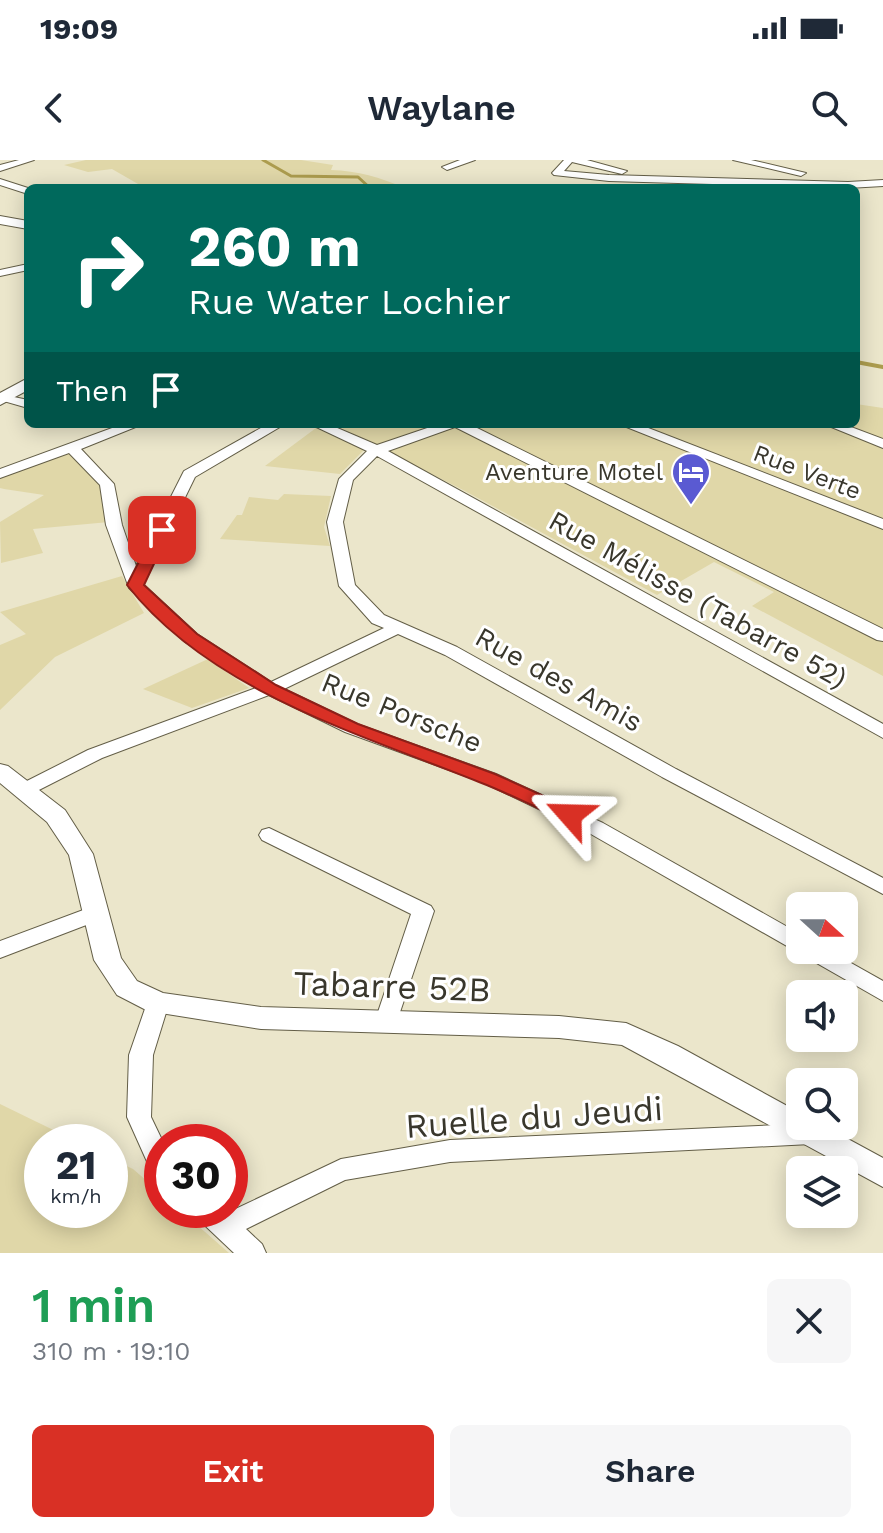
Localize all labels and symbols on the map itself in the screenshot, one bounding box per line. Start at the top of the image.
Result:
street label: Rue Verte [749,439,865,505]
hotel icon: Aventure Motel [670,451,712,506]
place label: Aventure Motel [485,458,664,486]
pin [128,496,196,564]
street label: Rue Mélisse (Tabarre 52) [543,504,853,695]
street label: Rue des Amis [470,620,648,739]
street label: Rue Porsche [317,665,487,760]
position arrow [528,773,612,857]
north arrow [786,892,858,964]
street label: Tabarre 52B [293,963,491,1009]
street label: Ruelle du Jeudi [404,1088,664,1146]
speed limit sign: 30 [144,1124,248,1228]

